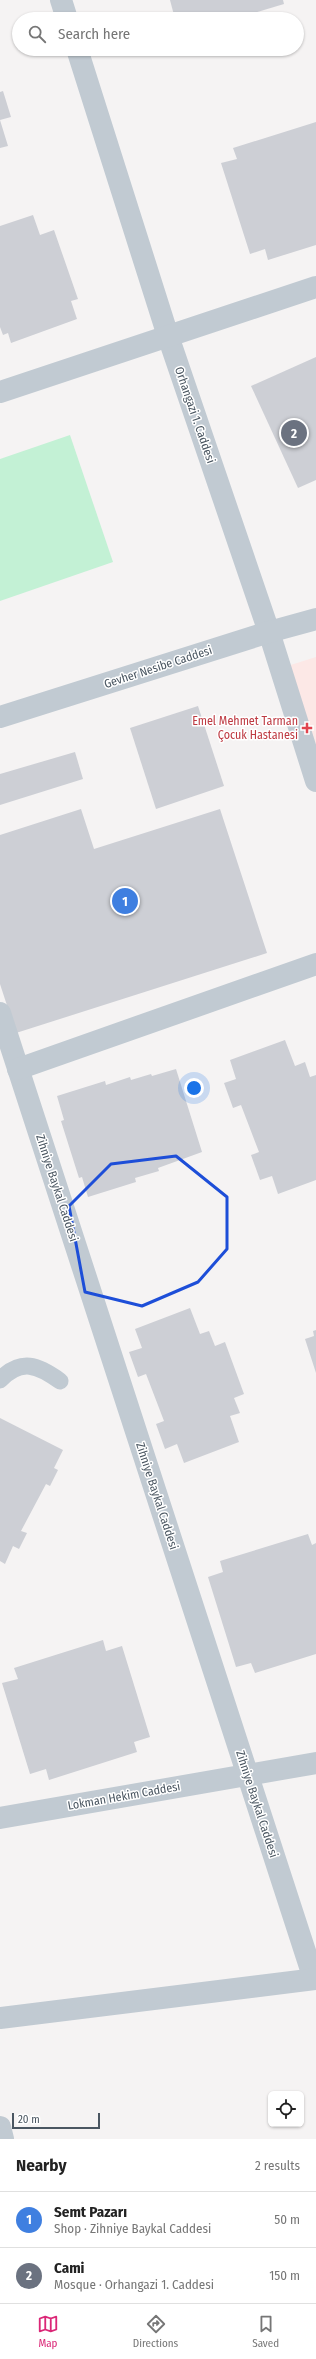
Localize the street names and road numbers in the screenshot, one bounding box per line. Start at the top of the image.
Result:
street label: Orhangazi 1. Caddesi [172,365,218,465]
street label: Gevher Nesibe Caddesi [102,643,214,691]
street label: Zihniye Baykal Caddesi [33,1133,81,1243]
street label: Zihniye Baykal Caddesi [133,1441,181,1551]
street label: Zihniye Baykal Caddesi [233,1749,281,1859]
street label: Lokman Hekim Caddesi [67,1779,181,1813]

